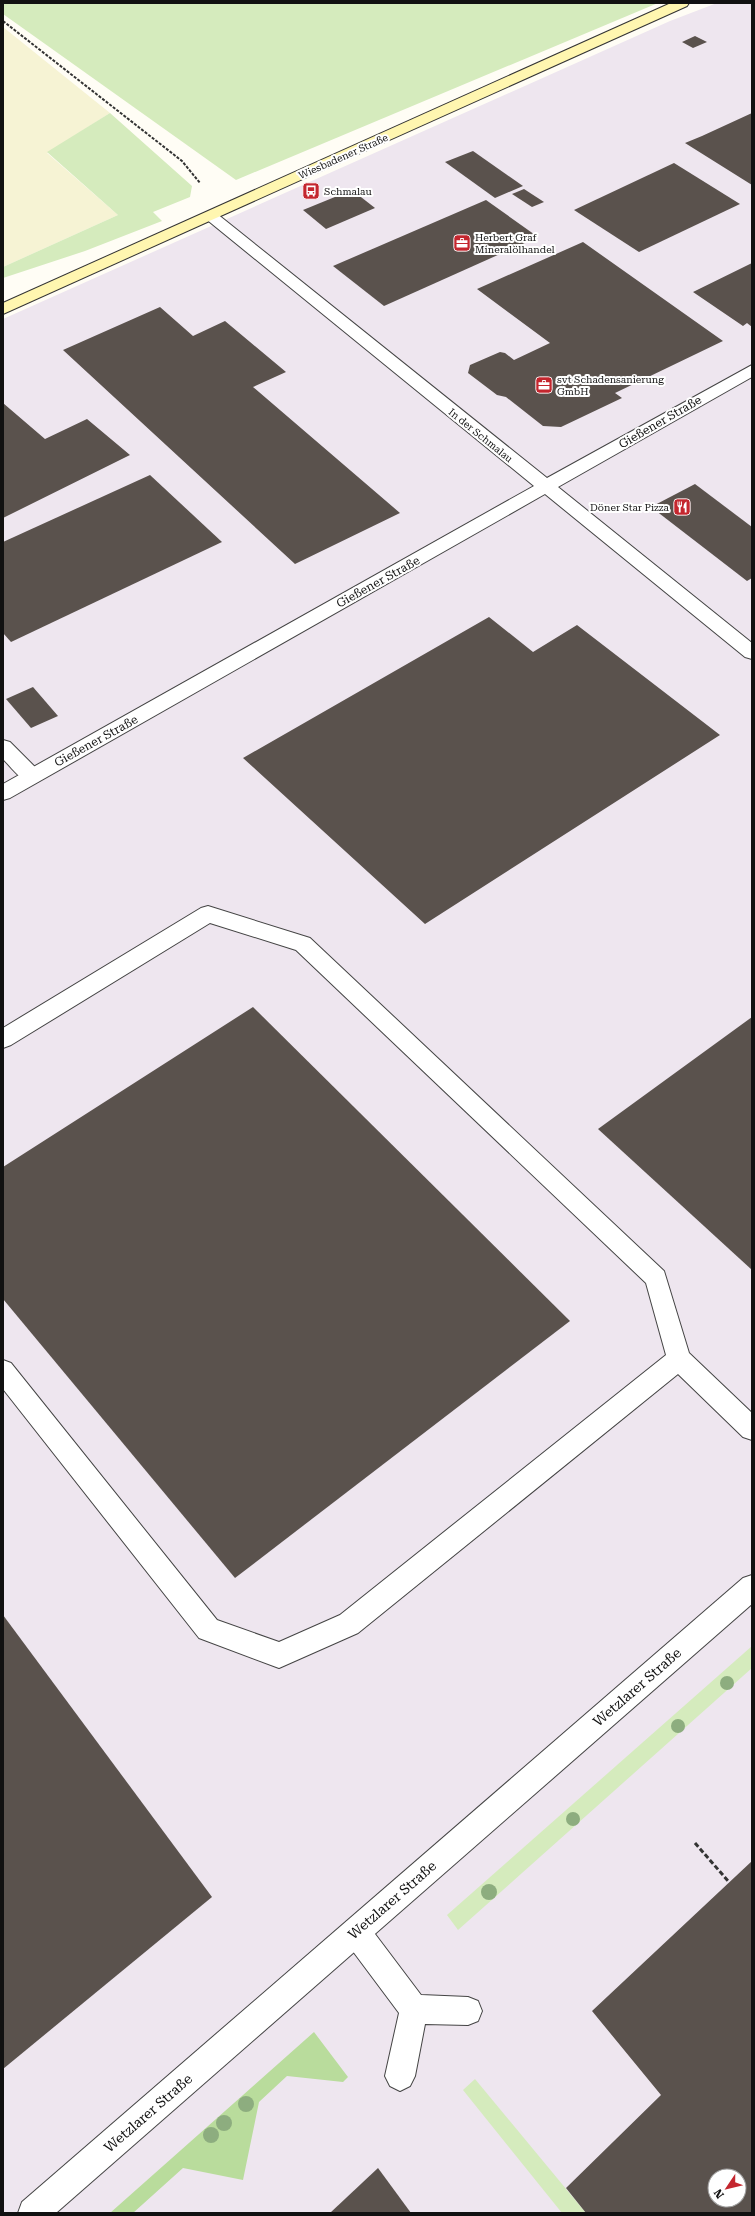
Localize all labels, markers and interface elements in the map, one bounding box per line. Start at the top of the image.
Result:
street label: Wiesbadener Straße [297,132,390,181]
bus stop icon: Schmalau [301,181,321,201]
place label: Schmalau [324,186,372,197]
place label: Herbert Graf Mineralölhandel [475,232,555,255]
office icon: Herbert Graf Mineralölhandel [452,233,472,253]
place label: svt Schadensanierung GmbH [557,374,664,397]
office icon: svt Schadensanierung GmbH [534,375,554,395]
street label: Gießener Straße [616,392,704,451]
street label: In der Schmalau [447,406,515,465]
restaurant icon: Döner Star Pizza [672,497,692,517]
place label: Döner Star Pizza [590,502,670,513]
street label: Gießener Straße [334,553,423,611]
street label: Gießener Straße [52,712,141,770]
street label: Wetzlarer Straße [590,1644,684,1730]
street label: Wetzlarer Straße [345,1857,439,1943]
street label: Wetzlarer Straße [101,2070,195,2156]
north arrow [707,2168,747,2208]
text: N [711,2186,727,2201]

